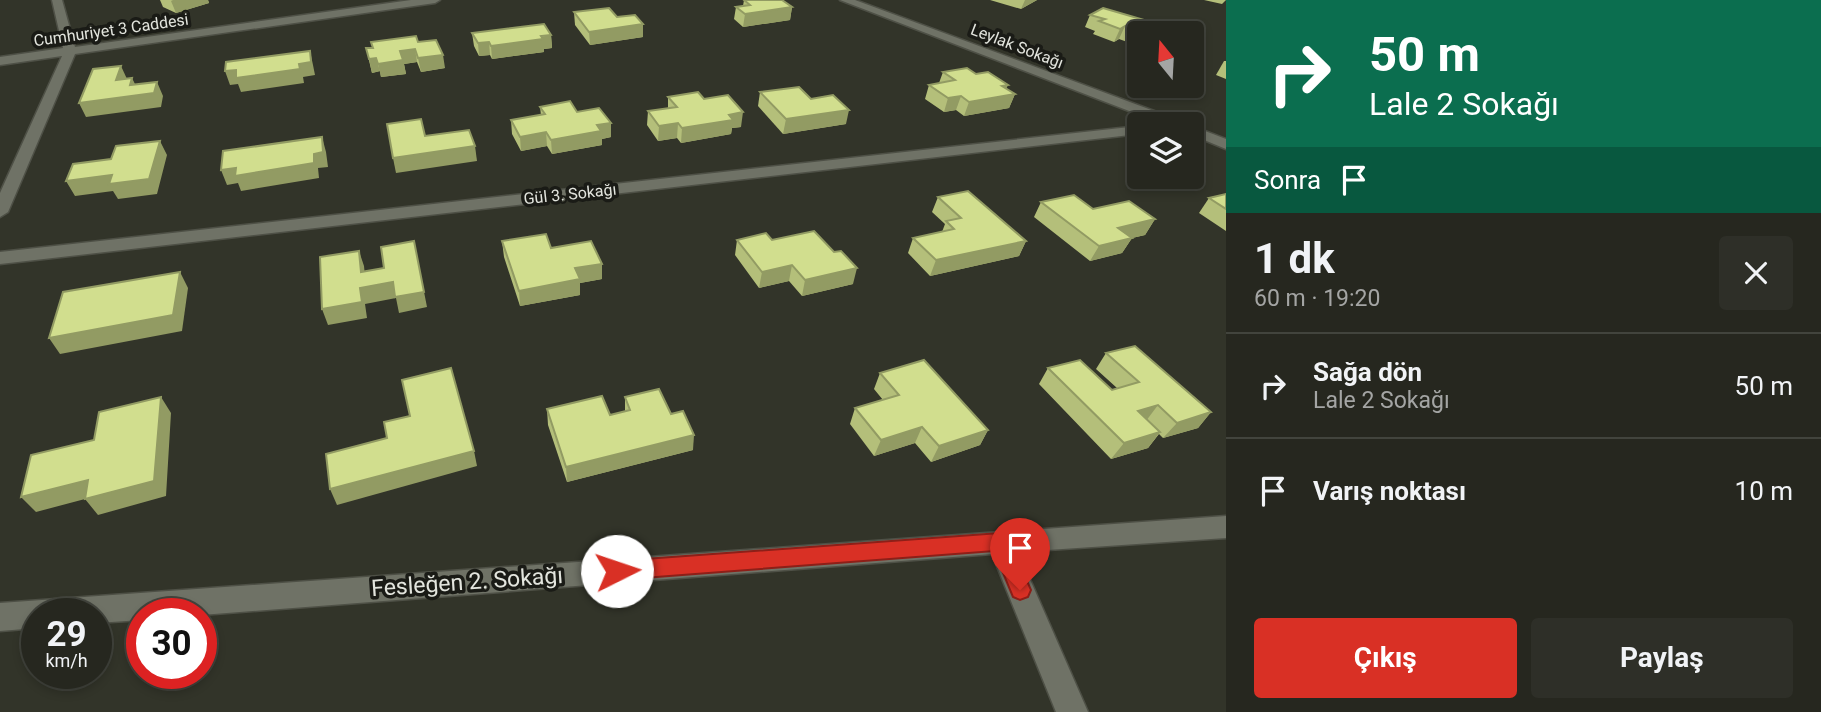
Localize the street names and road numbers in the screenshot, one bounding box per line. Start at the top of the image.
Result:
street label: Cumhuriyet 3 Caddesi [32,10,190,50]
street label: Leylak Sokağı [968,20,1066,72]
street label: Gül 3. Sokağı [523,180,617,208]
street label: Fesleğen 2. Sokağı [370,562,564,602]

